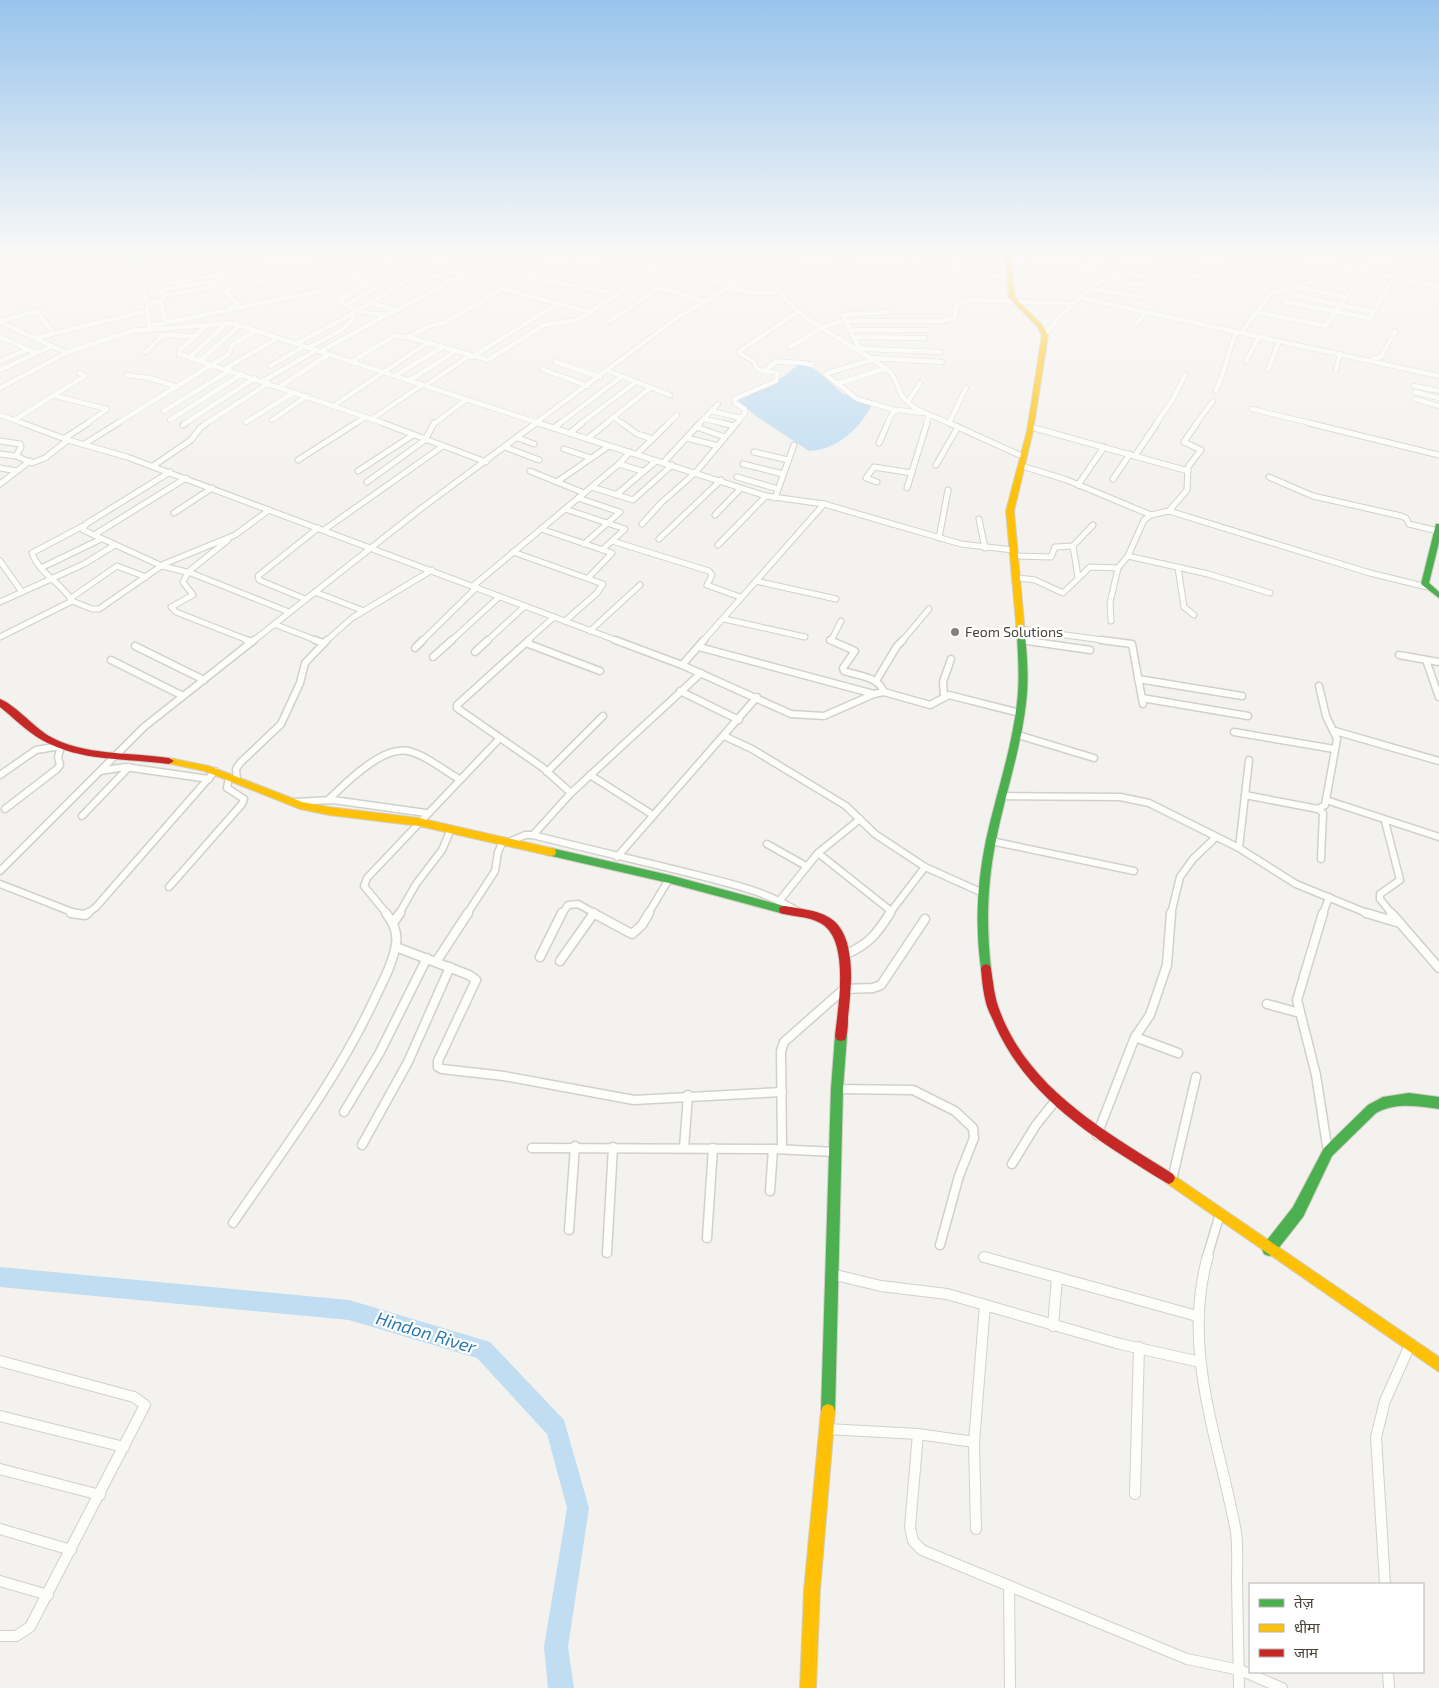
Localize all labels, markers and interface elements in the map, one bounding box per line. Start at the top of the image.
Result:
place label: Feom Solutions [965,623,1063,640]
marker: Feom Solutions [949,626,961,638]
water label: Hindon River [374,1306,480,1358]
legend [1249,1583,1424,1673]
text: तेज़ [1294,1593,1315,1611]
text: धीमा [1294,1618,1321,1636]
text: जाम [1294,1643,1319,1661]

